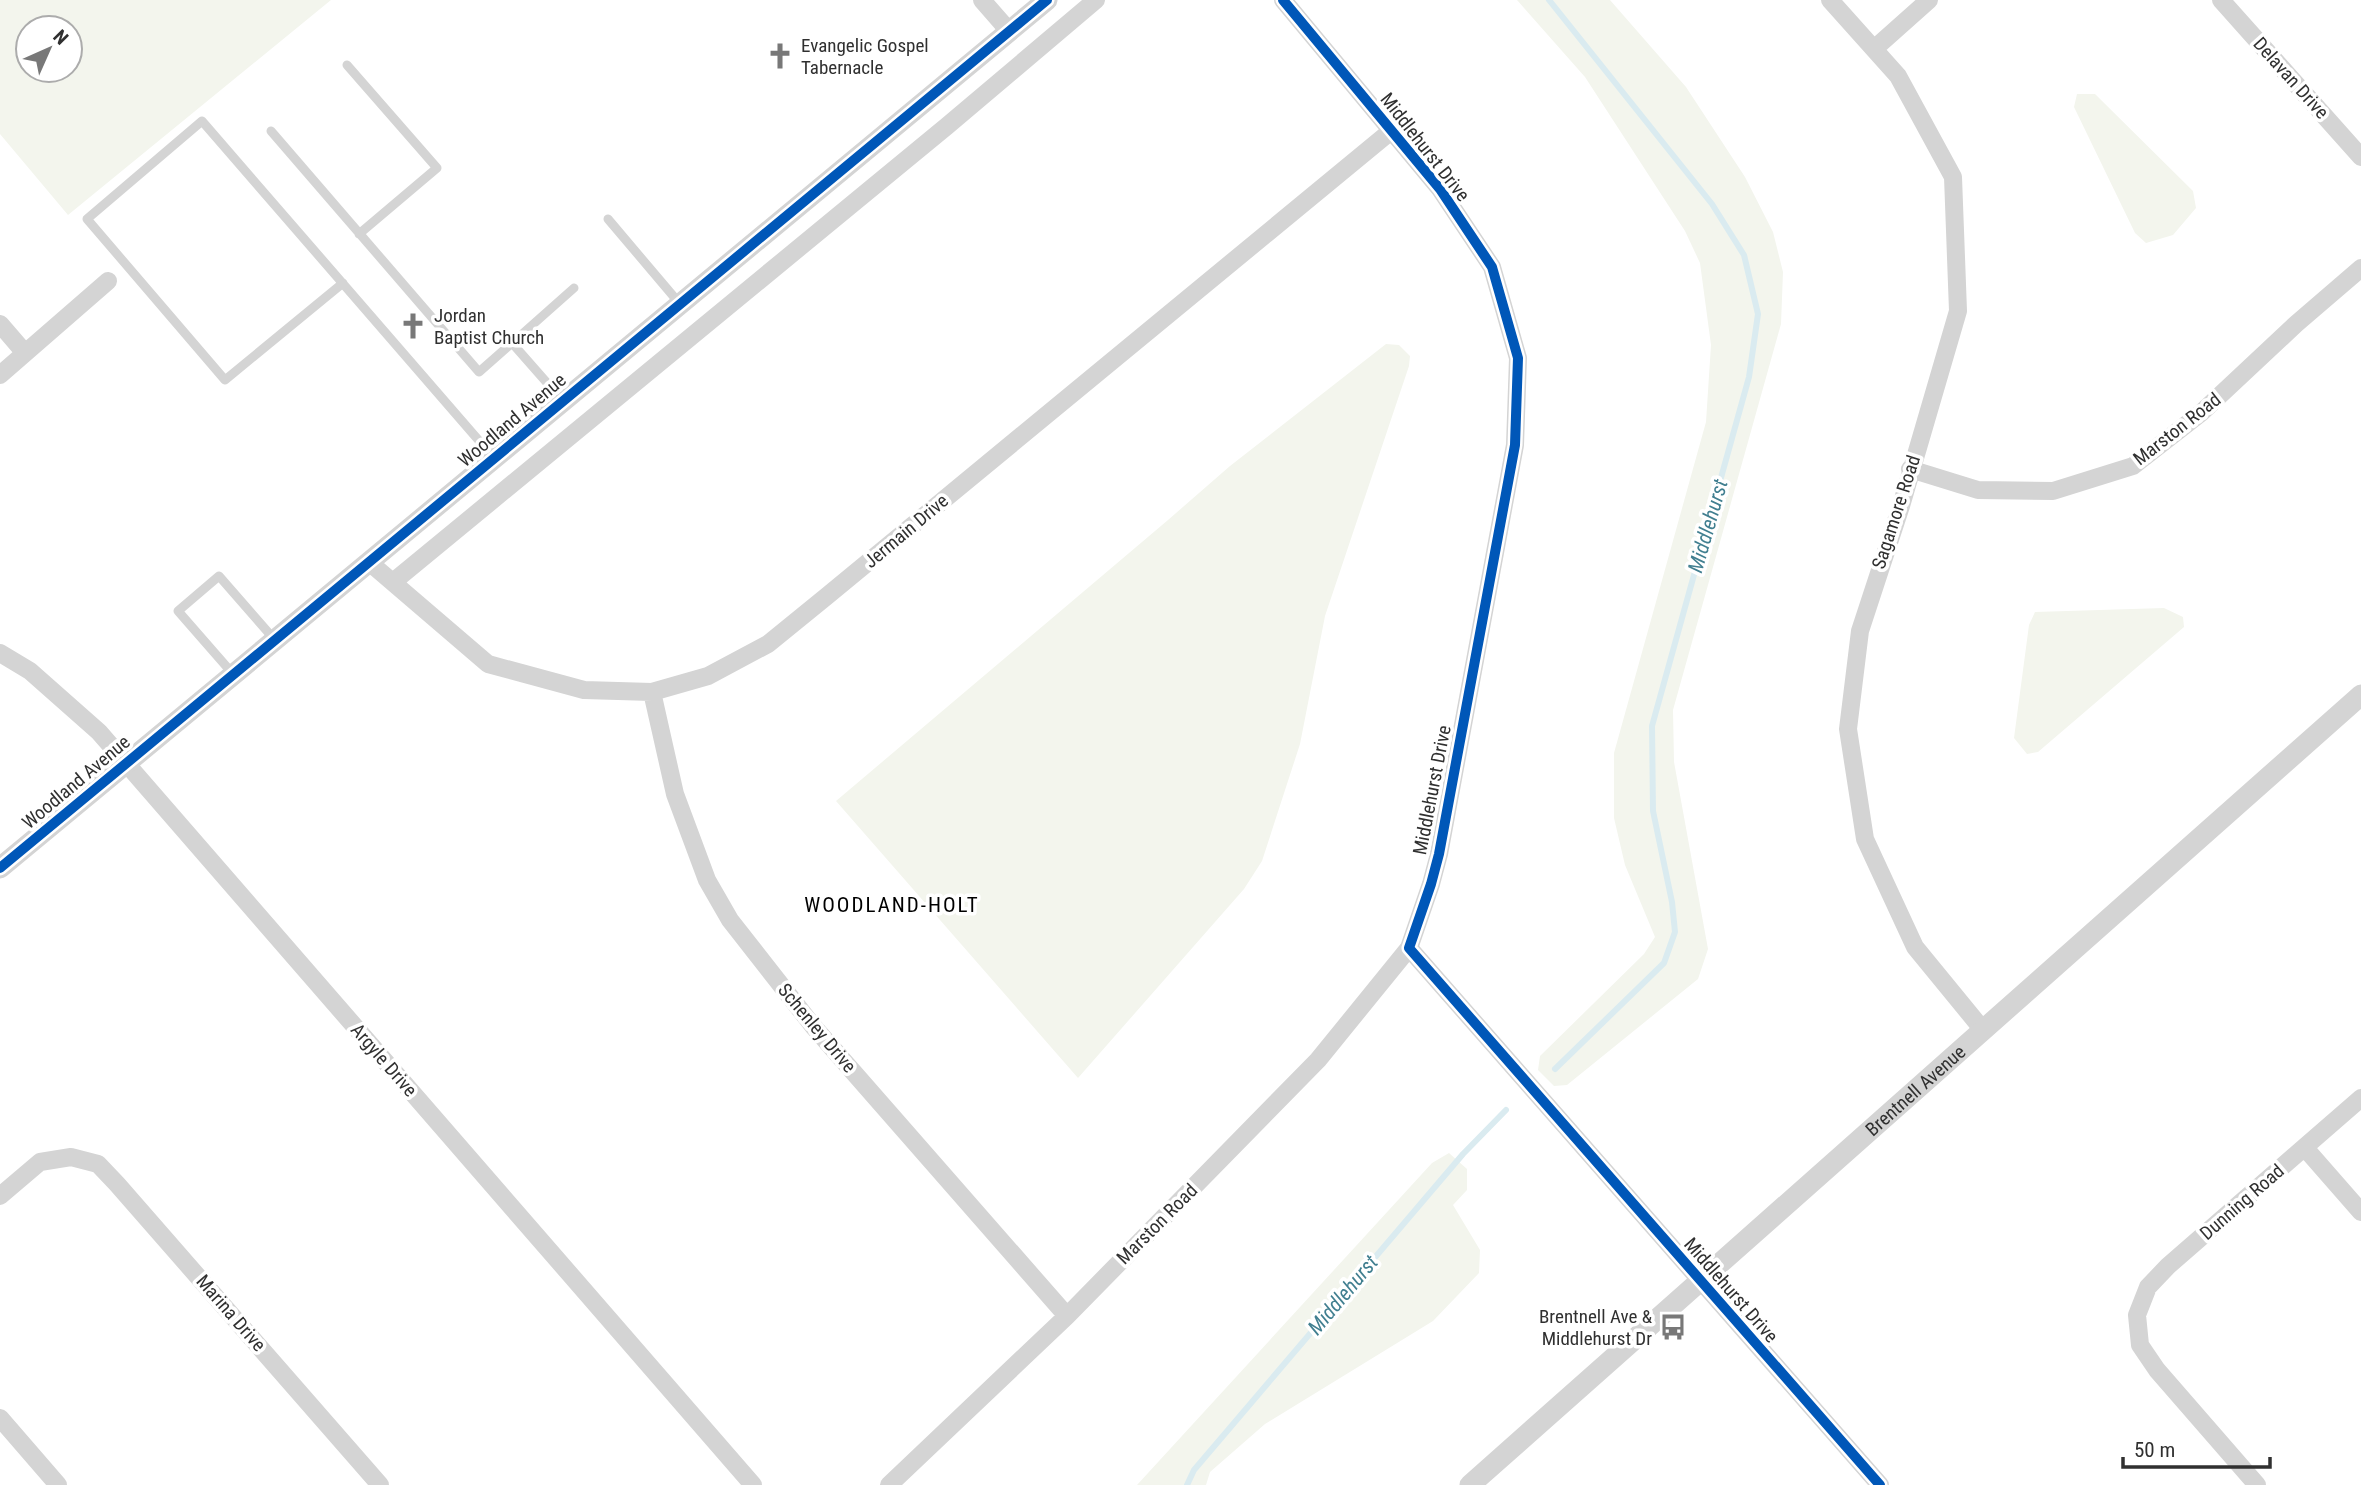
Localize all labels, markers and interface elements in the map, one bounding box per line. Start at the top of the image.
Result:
north arrow [14,14,84,84]
text: N [48,25,73,50]
street label: Delavan Drive [2248,33,2334,124]
place label: Evangelic Gospel Tabernacle [801,34,929,79]
church icon: Evangelic Gospel Tabernacle [765,41,795,71]
street label: Middlehurst Drive [1375,88,1475,206]
place label: Jordan Baptist Church [434,304,544,349]
church icon: Jordan Baptist Church [398,311,428,341]
street label: Woodland Avenue [453,368,571,472]
street label: Marston Road [2129,388,2225,470]
street label: Sagamore Road [1867,452,1925,572]
water label: Middlehurst [1683,476,1733,575]
street label: Jermain Drive [859,489,953,573]
street label: Middlehurst Drive [1408,723,1456,857]
street label: Woodland Avenue [17,730,135,834]
district label: WOODLAND-HOLT [804,893,980,917]
street label: Schenley Drive [773,979,861,1077]
street label: Argyle Drive [346,1019,422,1101]
street label: Brentnell Avenue [1861,1040,1970,1141]
street label: Dunning Road [2195,1159,2289,1245]
street label: Marston Road [1112,1179,1202,1269]
street label: Middlehurst Drive [1679,1233,1783,1347]
water label: Middlehurst [1303,1250,1384,1339]
street label: Marina Drive [191,1270,271,1356]
place label: Brentnell Ave & Middlehurst Dr [1539,1305,1653,1350]
bus stop icon: Brentnell Ave & Middlehurst Dr [1658,1312,1688,1342]
scale bar [2123,1426,2270,1470]
text: 50 m [2134,1438,2175,1462]

